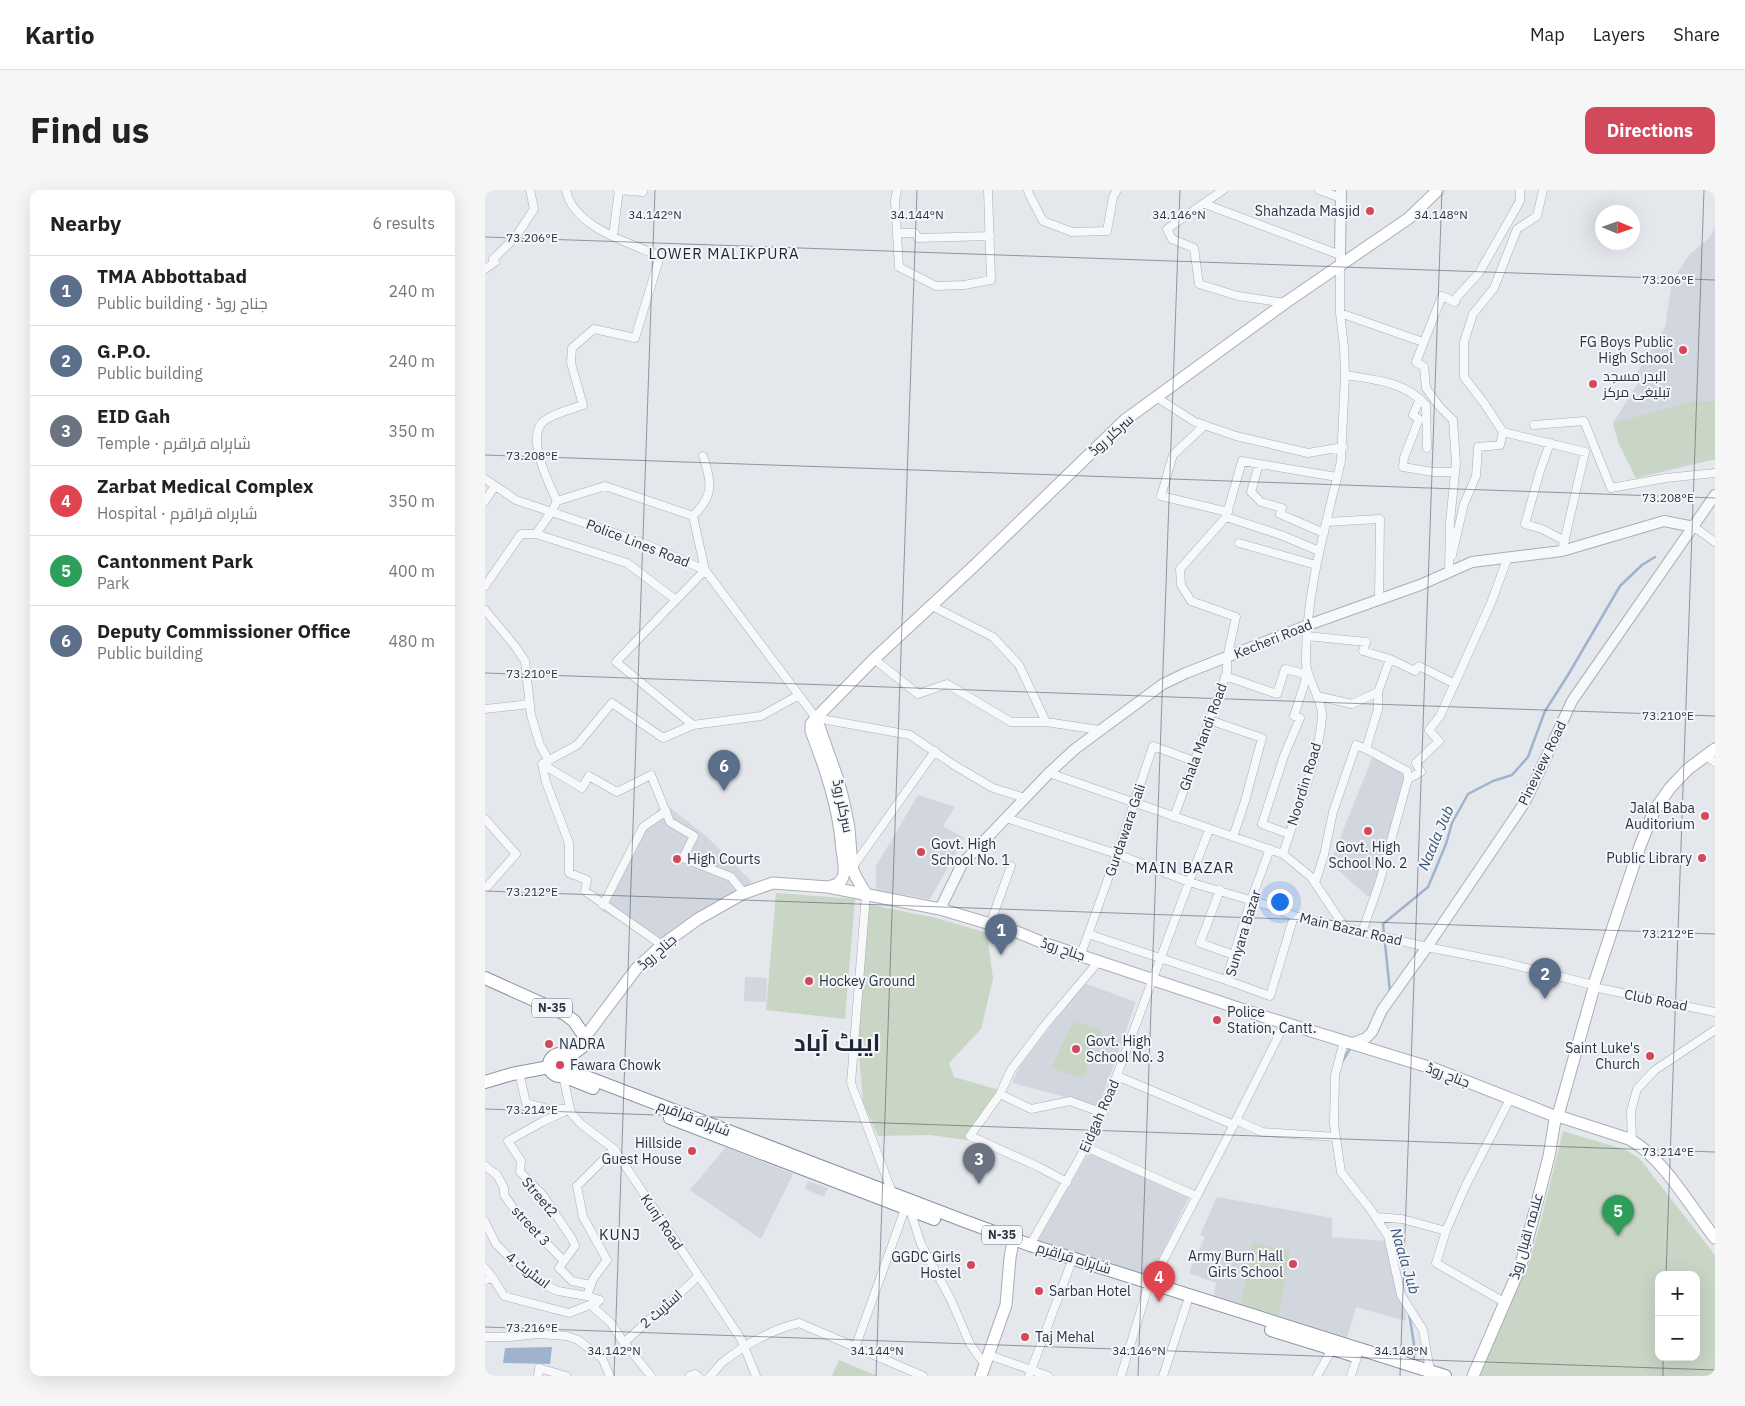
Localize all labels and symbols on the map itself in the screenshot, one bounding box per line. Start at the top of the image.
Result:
place label: Shahzada Masjid [1255,202,1360,220]
marker: Shahzada Masjid [1364,205,1376,217]
north arrow [1595,205,1640,250]
text: 34.142°N [628,207,682,222]
text: 34.144°N [890,207,944,222]
text: 34.146°N [1152,207,1206,222]
text: 34.148°N [1414,207,1468,222]
text: 73.206°E [506,230,558,245]
district label: LOWER MALIKPURA [648,244,800,263]
text: 73.206°E [1642,272,1694,287]
place label: FG Boys Public High School [1580,333,1673,367]
marker: FG Boys Public High School [1677,344,1689,356]
place label: البدر مسجد تبلیغی مرکز [1602,367,1670,401]
marker: البدر مسجد تبلیغی مرکز [1587,378,1599,390]
street label: سرکلر روڈ [1085,410,1137,460]
text: 73.208°E [506,448,558,463]
text: 73.208°E [1642,490,1694,505]
street label: Police Lines Road [584,515,692,571]
street label: Kecheri Road [1231,615,1315,663]
text: 73.210°E [506,666,558,681]
street label: Ghala Mandi Road [1175,681,1231,793]
text: 73.210°E [1642,708,1694,723]
street label: Pineview Road [1514,718,1570,808]
street label: Noordin Road [1283,740,1325,828]
pin: 6 [708,750,740,791]
street label: سرکلر روڈ [829,778,857,834]
street label: Gurdawara Gali [1101,781,1149,879]
place label: Jalal Baba Auditorium [1625,799,1696,833]
water label: Naala Jub [1413,803,1458,873]
marker: Jalal Baba Auditorium [1699,810,1711,822]
marker: Govt. High School No. 2 [1362,825,1374,837]
place label: Govt. High School No. 1 [931,835,1010,869]
place label: Govt. High School No. 2 [1329,838,1407,872]
marker: Govt. High School No. 1 [915,846,927,858]
place label: Public Library [1606,849,1692,867]
place label: High Courts [687,850,761,868]
marker: Public Library [1696,852,1708,864]
marker: High Courts [671,853,683,865]
district label: MAIN BAZAR [1135,858,1235,877]
text: 73.212°E [506,884,558,899]
street label: Sunyara Bazar [1221,887,1265,979]
your location [1267,889,1293,915]
street label: Main Bazar Road [1298,908,1404,950]
pin: 1 [985,914,1017,955]
text: 73.212°E [1642,926,1694,941]
street label: جناح روڈ [634,930,680,974]
street label: جناح روڈ [1039,933,1087,965]
pin: 2 [1529,958,1561,999]
place label: Hockey Ground [819,972,916,990]
marker: Hockey Ground [803,975,815,987]
street label: Club Road [1623,985,1689,1015]
road number: N-35 [532,998,572,1018]
place label: Police Station, Cantt. [1227,1003,1316,1037]
marker: Police Station, Cantt. [1211,1014,1223,1026]
district label: ایبٹ آباد [794,1026,880,1058]
place label: Govt. High School No. 3 [1086,1032,1165,1066]
place label: NADRA [559,1035,605,1053]
marker: NADRA [543,1038,555,1050]
place label: Saint Luke's Church [1565,1039,1640,1073]
marker: Govt. High School No. 3 [1070,1043,1082,1055]
marker: Saint Luke's Church [1644,1050,1656,1062]
place label: Fawara Chowk [570,1056,662,1074]
street label: جناح روڈ [1424,1058,1472,1092]
marker: Fawara Chowk [554,1059,566,1071]
street label: Eidgah Road [1075,1077,1123,1155]
street label: شاہراہ قراقرم [655,1096,733,1141]
text: 73.214°E [506,1102,558,1117]
place label: Hillside Guest House [602,1134,682,1168]
pin: 3 [963,1143,995,1184]
text: 73.214°E [1642,1144,1694,1159]
marker: Hillside Guest House [686,1145,698,1157]
street label: Street2 [518,1173,562,1221]
street label: Kunj Road [637,1191,687,1253]
street label: علامہ اقبال روڈ [1505,1191,1547,1281]
pin: 5 [1602,1195,1634,1236]
street label: street 3 [508,1202,554,1250]
district label: KUNJ [599,1225,641,1244]
water label: Naala Jub [1386,1225,1425,1296]
road number: N-35 [982,1226,1022,1244]
street label: شاہراہ قراقرم [1034,1238,1113,1279]
place label: Army Burn Hall Girls School [1188,1247,1283,1281]
street label: اسٹریٹ 4 [502,1248,554,1292]
place label: GGDC Girls Hostel [891,1248,961,1282]
marker: Army Burn Hall Girls School [1287,1258,1299,1270]
marker: GGDC Girls Hostel [965,1259,977,1271]
pin: 4 [1143,1261,1175,1302]
place label: Sarban Hotel [1049,1282,1131,1300]
marker: Sarban Hotel [1033,1285,1045,1297]
street label: اسٹریٹ 2 [636,1286,686,1332]
text: 73.216°E [506,1320,558,1335]
place label: Taj Mehal [1035,1328,1095,1346]
marker: Taj Mehal [1019,1331,1031,1343]
text: 34.142°N [587,1343,641,1358]
text: 34.144°N [850,1343,904,1358]
text: 34.146°N [1112,1343,1166,1358]
text: 34.148°N [1374,1343,1428,1358]

